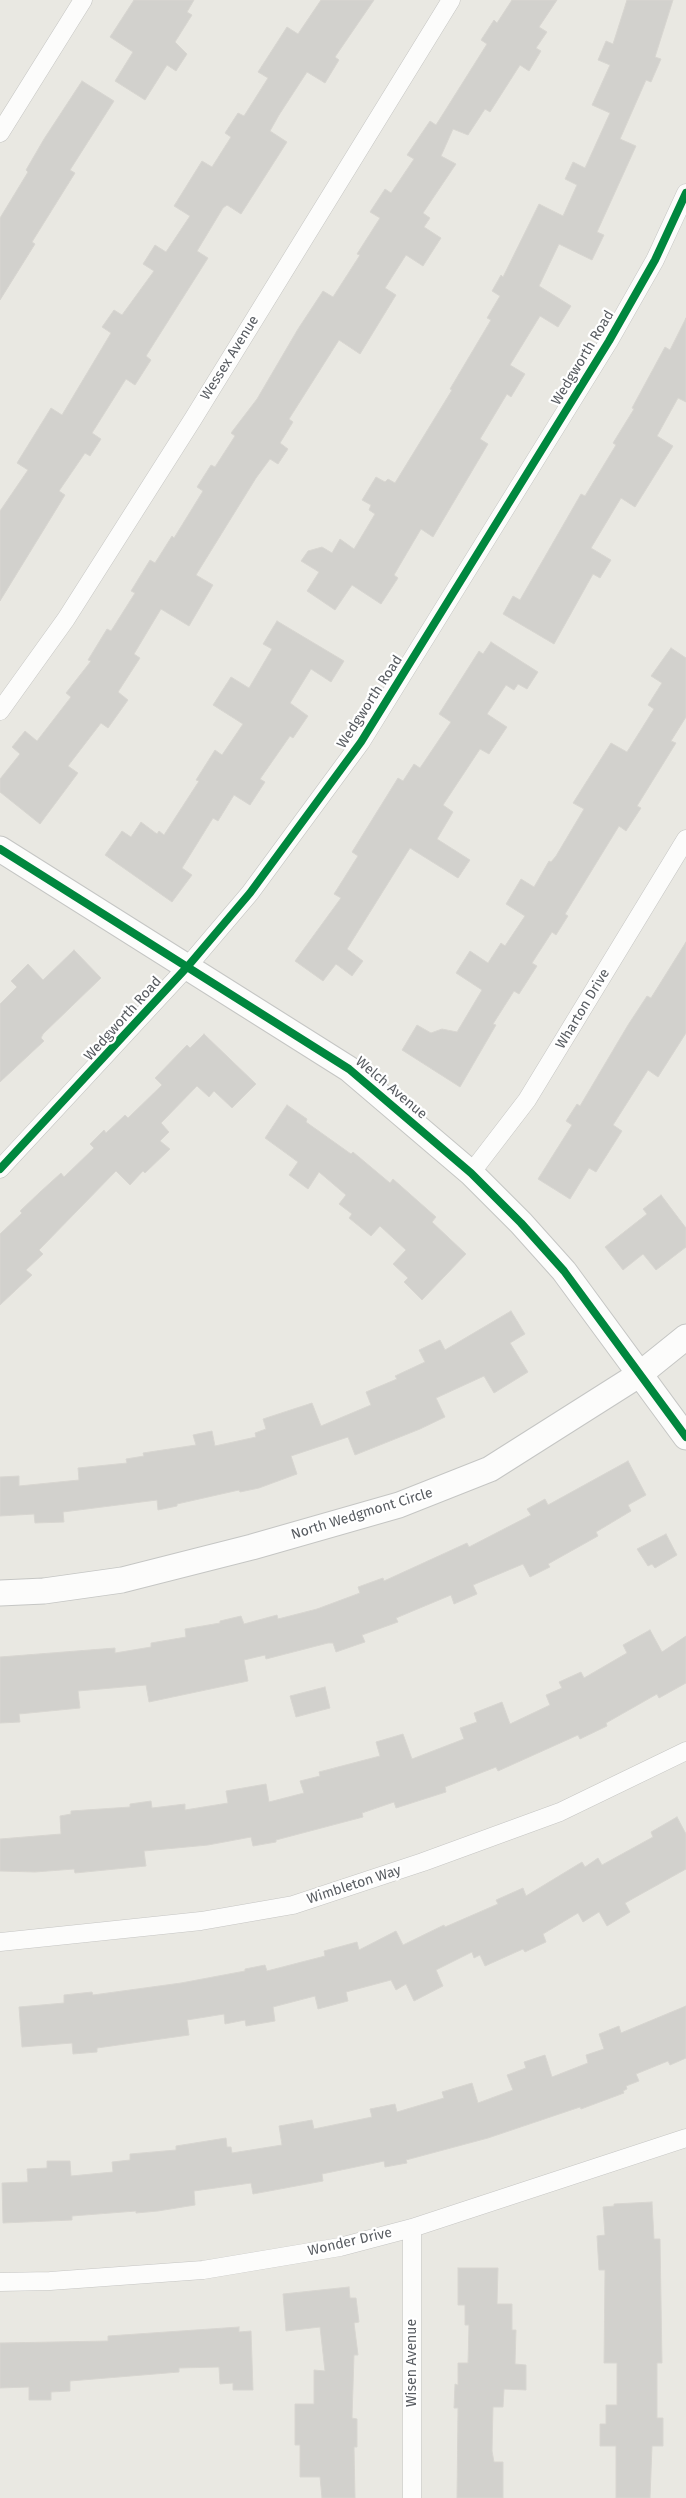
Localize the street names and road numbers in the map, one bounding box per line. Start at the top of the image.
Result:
street label: Wedgworth Road [548,308,618,408]
street label: Wessex Avenue [197,313,263,403]
street label: Wedgworth Road [334,652,406,752]
street label: Wharton Drive [552,966,614,1052]
street label: Wedgworth Road [81,973,165,1065]
street label: Welch Avenue [352,1053,430,1123]
street label: North Wedgmont Circle [289,1484,435,1544]
street label: Wimbleton Way [305,1862,403,1908]
street label: Wonder Drive [306,2224,394,2260]
street label: Wisen Avenue [404,2319,420,2407]

